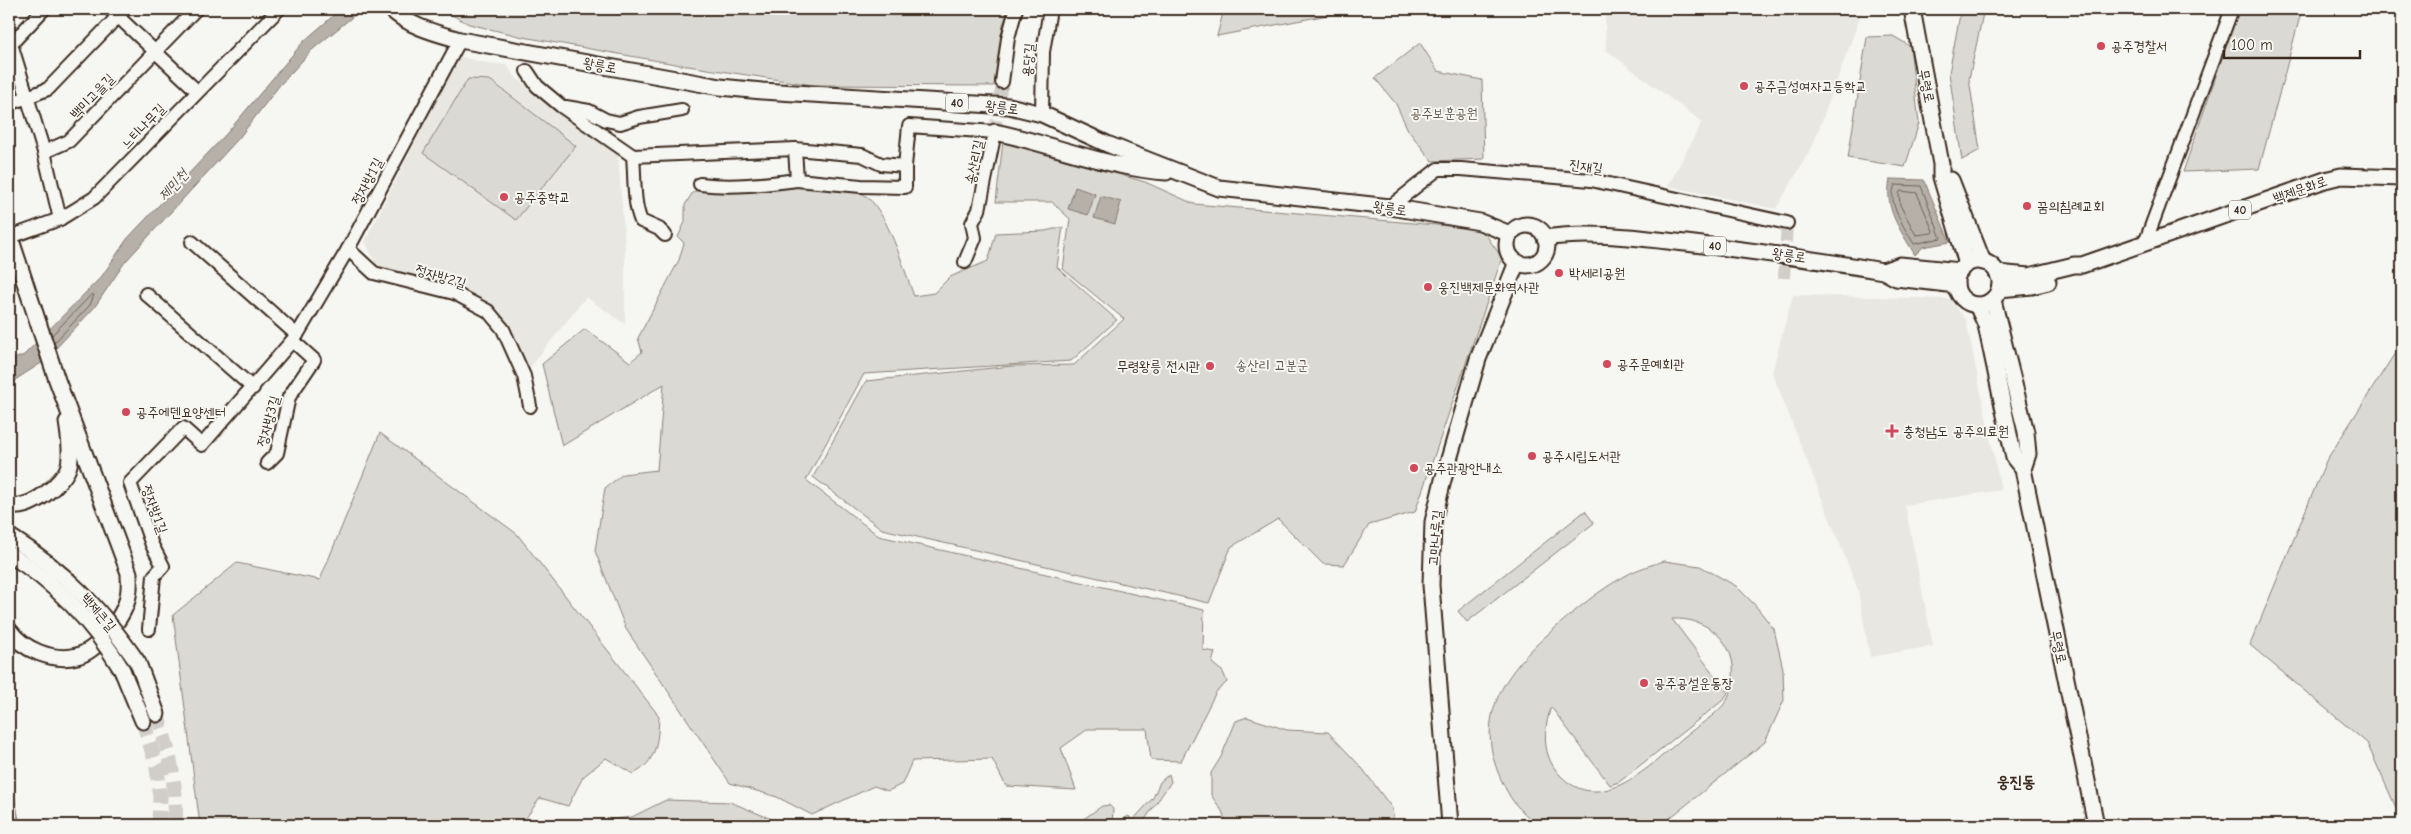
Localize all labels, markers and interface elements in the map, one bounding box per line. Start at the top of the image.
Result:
scale bar [2224,28,2360,60]
text: 100 m [2231,36,2273,54]
place label: 공주경찰서 [2111,38,2167,55]
marker: 공주경찰서 [2095,40,2107,52]
street label: 용당길 [1019,42,1039,78]
street label: 왕릉로 [582,54,618,77]
street label: 무령로 [1915,68,1938,104]
street label: 백미고을길 [67,70,119,123]
place label: 공주금성여자고등학교 [1754,78,1867,95]
marker: 공주금성여자고등학교 [1738,80,1750,92]
road number: 40 [946,94,968,112]
street label: 왕릉로 [984,97,1020,118]
street label: 느티나무길 [118,100,170,153]
park label: 공주보훈공원 [1410,105,1478,122]
street label: 송산리길 [961,138,988,186]
street label: 정자방1길 [348,154,387,208]
street label: 진재길 [1568,156,1605,177]
water label: 제민천 [154,164,193,204]
street label: 백제문화로 [2271,172,2330,207]
place label: 공주중학교 [514,189,570,206]
marker: 공주중학교 [498,191,510,203]
street label: 왕릉로 [1372,198,1408,219]
place label: 꿈의침례교회 [2037,198,2105,215]
marker: 꿈의침례교회 [2021,200,2033,212]
road number: 40 [2229,200,2251,220]
road number: 40 [1704,237,1726,256]
street label: 왕릉로 [1771,245,1807,266]
street label: 정자방2길 [413,261,469,292]
place label: 박세리공원 [1569,265,1625,282]
marker: 박세리공원 [1553,267,1565,279]
place label: 웅진백제문화역사관 [1438,279,1539,296]
marker: 웅진백제문화역사관 [1422,281,1434,293]
place label: 공주문예회관 [1617,356,1685,373]
park label: 송산리 고분군 [1236,357,1308,374]
place label: 무령왕릉 전시관 [1116,358,1200,375]
marker: 공주문예회관 [1601,358,1613,370]
marker: 무령왕릉 전시관 [1204,360,1216,372]
street label: 정자방3길 [254,393,284,449]
place label: 공주에덴요양센터 [136,404,226,421]
marker: 공주에덴요양센터 [120,406,132,418]
place label: 충청남도 공주의료원 [1903,423,2009,440]
marker: 충청남도 공주의료원 [1885,424,1899,438]
place label: 공주시립도서관 [1542,448,1621,465]
marker: 공주시립도서관 [1526,450,1538,462]
place label: 공주관광안내소 [1424,460,1503,477]
marker: 공주관광안내소 [1408,462,1420,474]
street label: 정자방1길 [138,482,171,537]
street label: 고마나루길 [1425,509,1446,567]
street label: 백제큰길 [77,590,120,635]
street label: 무령로 [2047,629,2070,665]
place label: 공주공설운동장 [1654,675,1734,692]
marker: 공주공설운동장 [1638,677,1650,689]
district label: 웅진동 [1997,773,2035,791]

